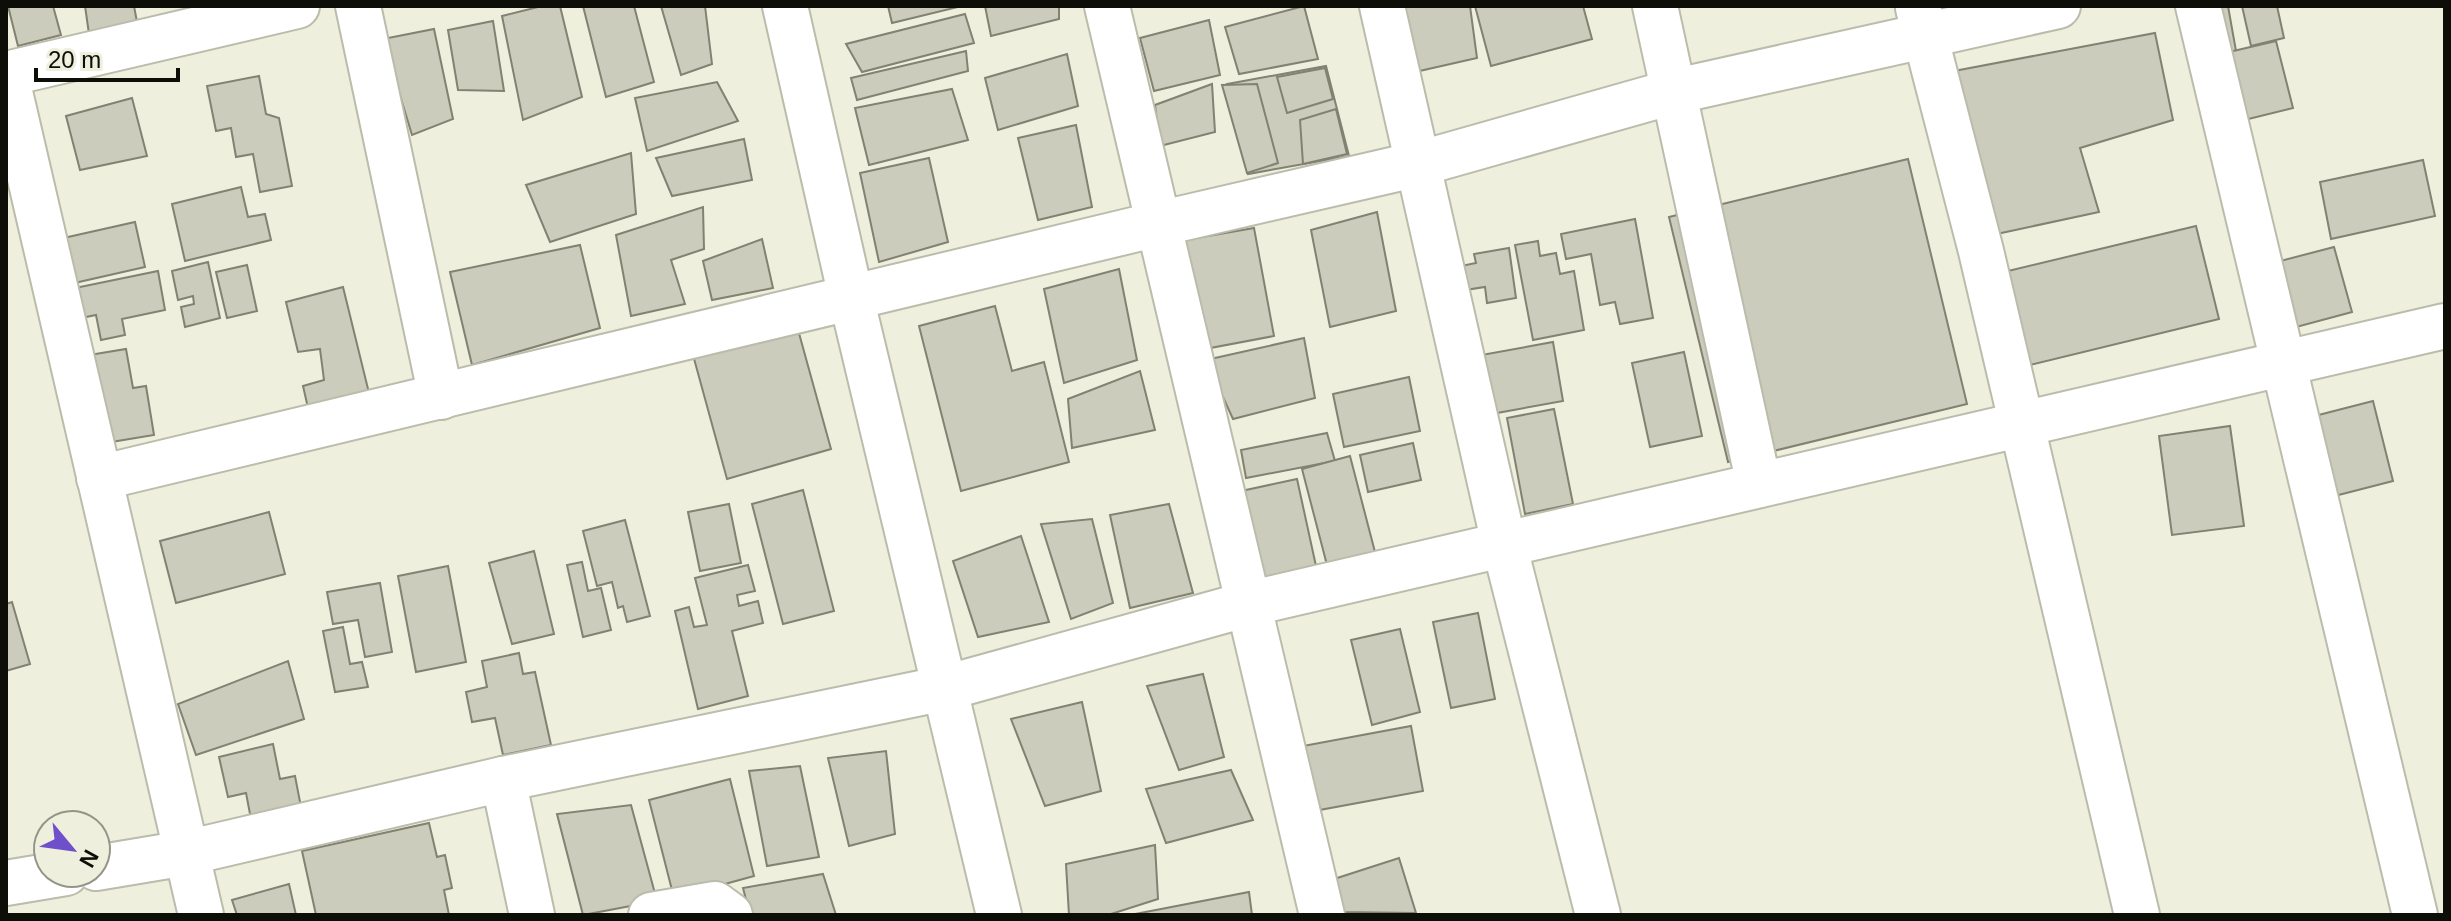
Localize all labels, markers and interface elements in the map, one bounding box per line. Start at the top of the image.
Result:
scale bar [36,32,178,82]
text: 20 m [48,46,101,73]
north arrow [32,809,112,889]
text: N [74,845,104,871]

